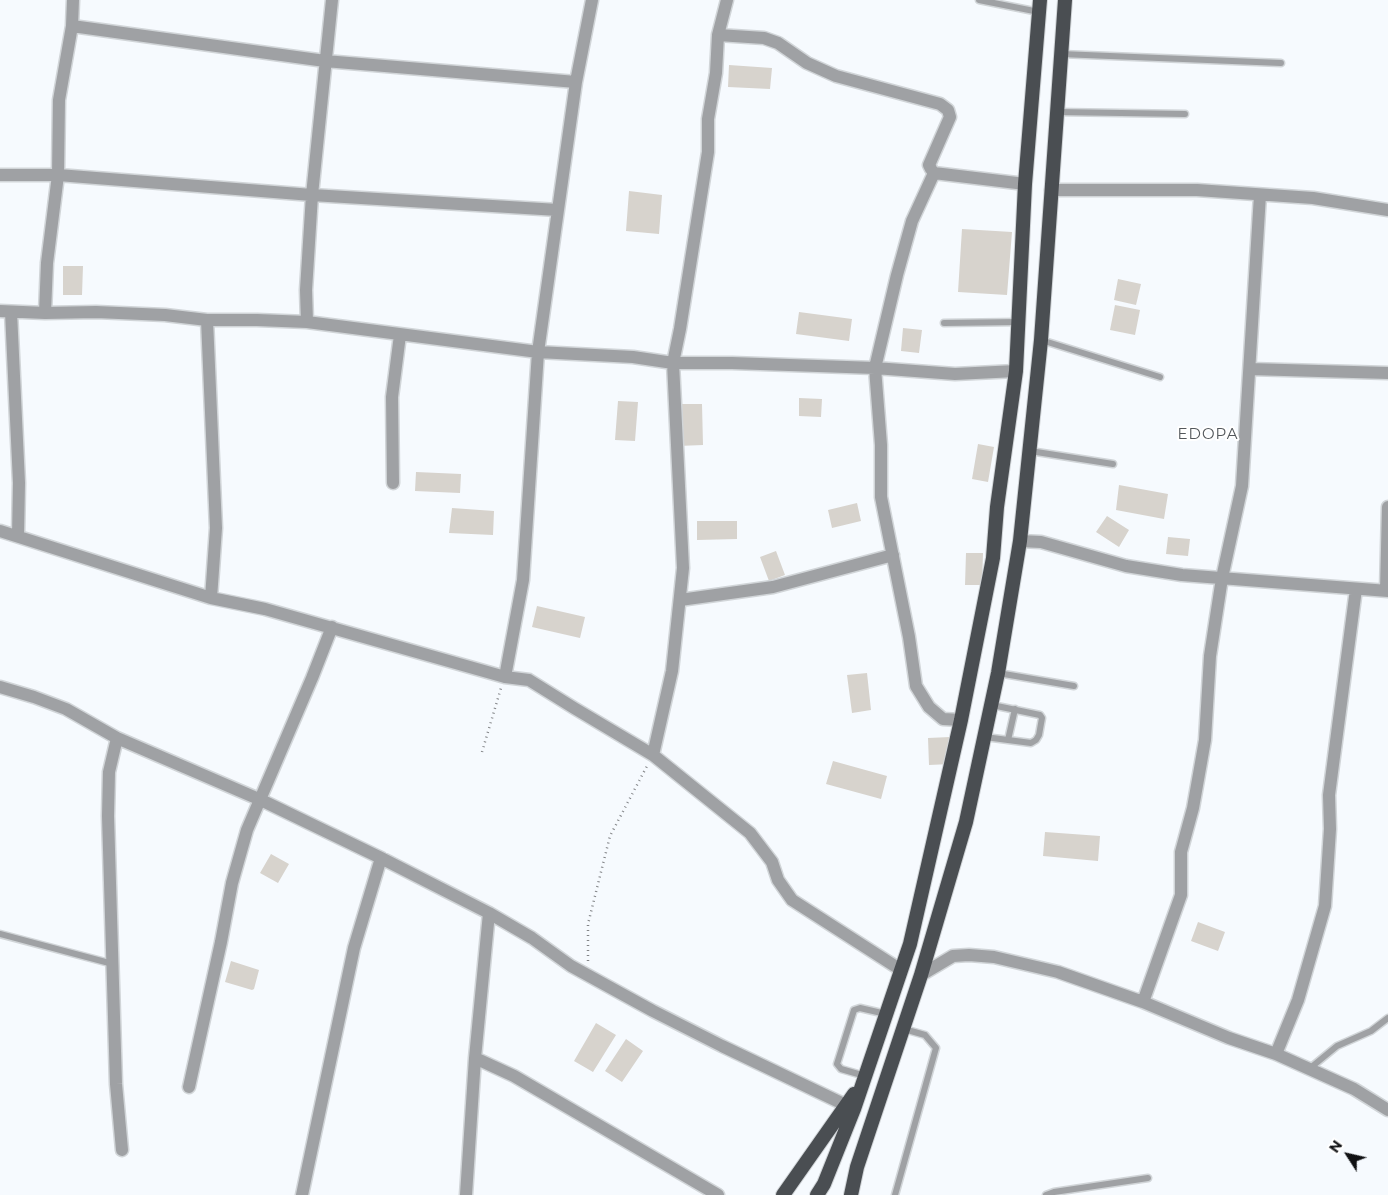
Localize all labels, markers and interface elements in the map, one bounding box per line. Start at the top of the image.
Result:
district label: EDOPA [1177,426,1239,444]
north arrow [1323,1130,1373,1180]
text: N [1325,1137,1346,1156]

